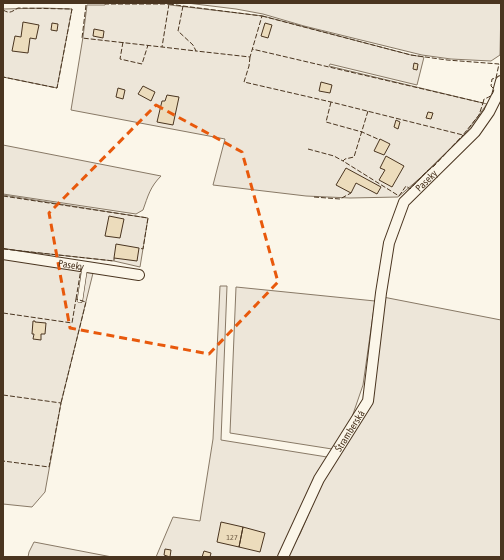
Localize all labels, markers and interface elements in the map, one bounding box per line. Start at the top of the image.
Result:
street label: Paseky [413,167,439,193]
street label: Paseky [58,257,85,272]
street label: Štramberská [332,408,367,453]
house number: 127 [226,533,238,542]

